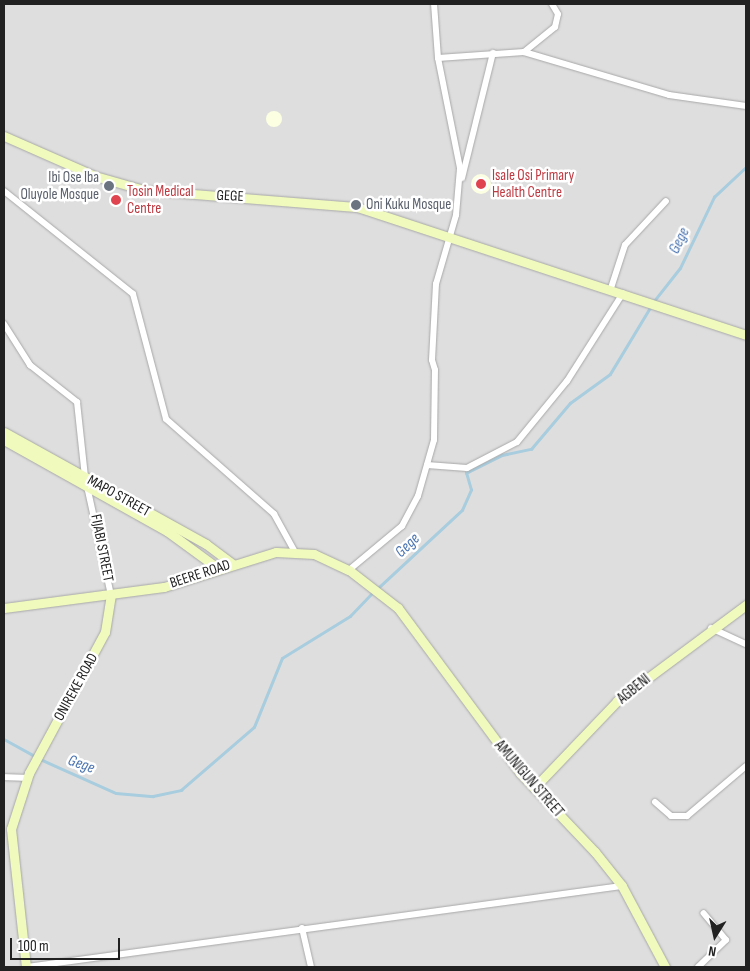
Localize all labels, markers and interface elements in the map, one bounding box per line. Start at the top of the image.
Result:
place label: Isale Osi Primary Health Centre [492,166,574,201]
place label: Ibi Ose Iba Oluyole Mosque [20,168,99,203]
marker: Isale Osi Primary Health Centre [474,177,488,191]
marker: Ibi Ose Iba Oluyole Mosque [103,180,115,192]
place label: Tosin Medical Centre [127,182,194,217]
street label: GEGE [216,186,244,206]
marker: Tosin Medical Centre [109,193,123,207]
place label: Oni Kuku Mosque [366,196,451,214]
marker: Oni Kuku Mosque [350,199,362,211]
water label: Gege [665,225,695,257]
street label: MAPO STREET [84,471,154,521]
street label: FIJABI STREET [87,513,117,583]
water label: Gege [392,530,424,562]
street label: BEERE ROAD [168,556,232,592]
street label: ONIREKE ROAD [50,650,102,724]
street label: AGBENI [614,670,654,708]
street label: AMUNIGUN STREET [491,737,567,821]
water label: Gege [65,751,97,779]
north arrow [690,911,740,961]
scale bar [12,928,122,960]
text: 100 m [18,937,49,956]
text: N [707,942,717,960]

